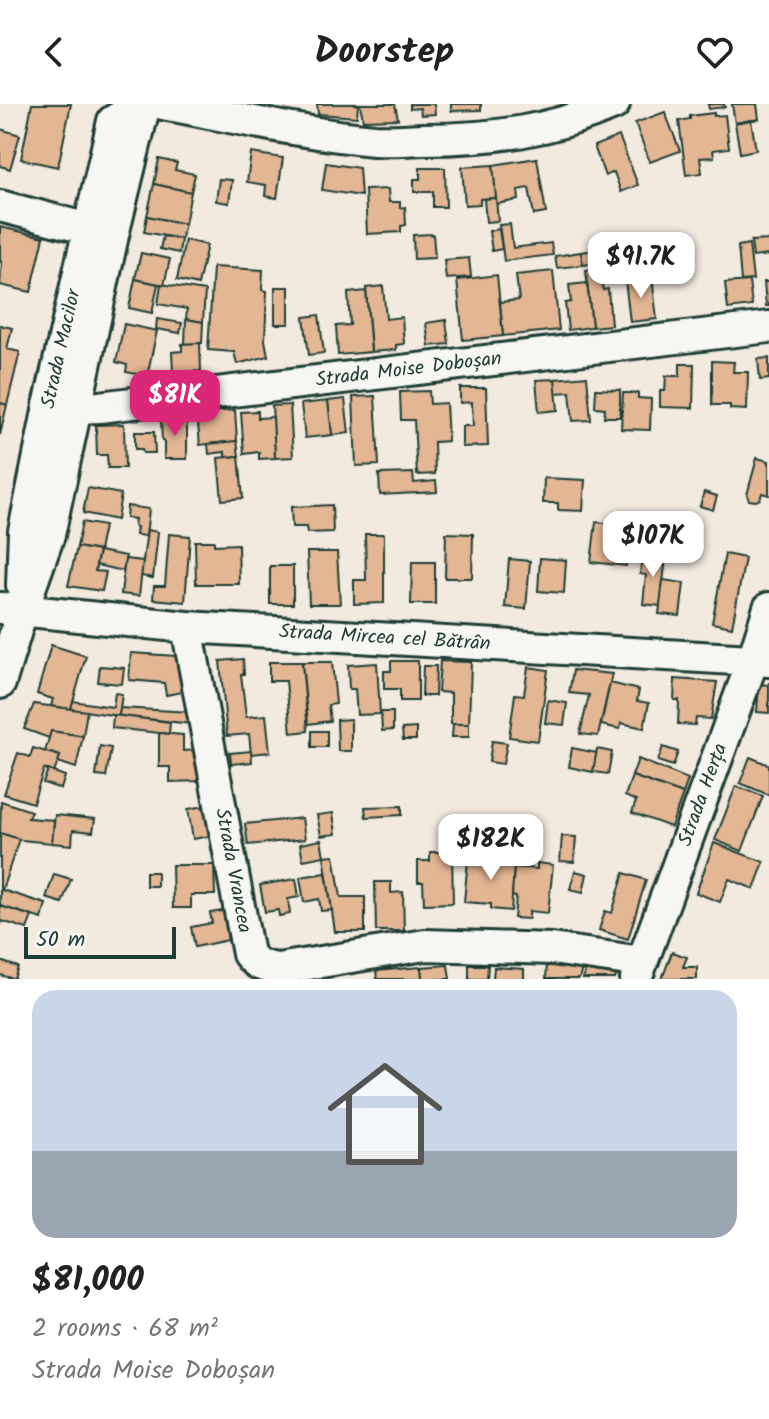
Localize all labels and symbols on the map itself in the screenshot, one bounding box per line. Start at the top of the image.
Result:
pin: $91.7K [576,232,706,300]
street label: Strada Macilor [33,285,91,412]
street label: Strada Moise Doboșan [314,343,503,397]
pin: $81K [128,370,222,438]
pin: $107K [597,511,709,579]
street label: Strada Mircea cel Bătrân [278,616,491,661]
street label: Strada Herța [670,739,737,851]
street label: Strada Vrancea [205,806,260,936]
pin: $182K [435,814,547,882]
scale bar [24,923,176,959]

